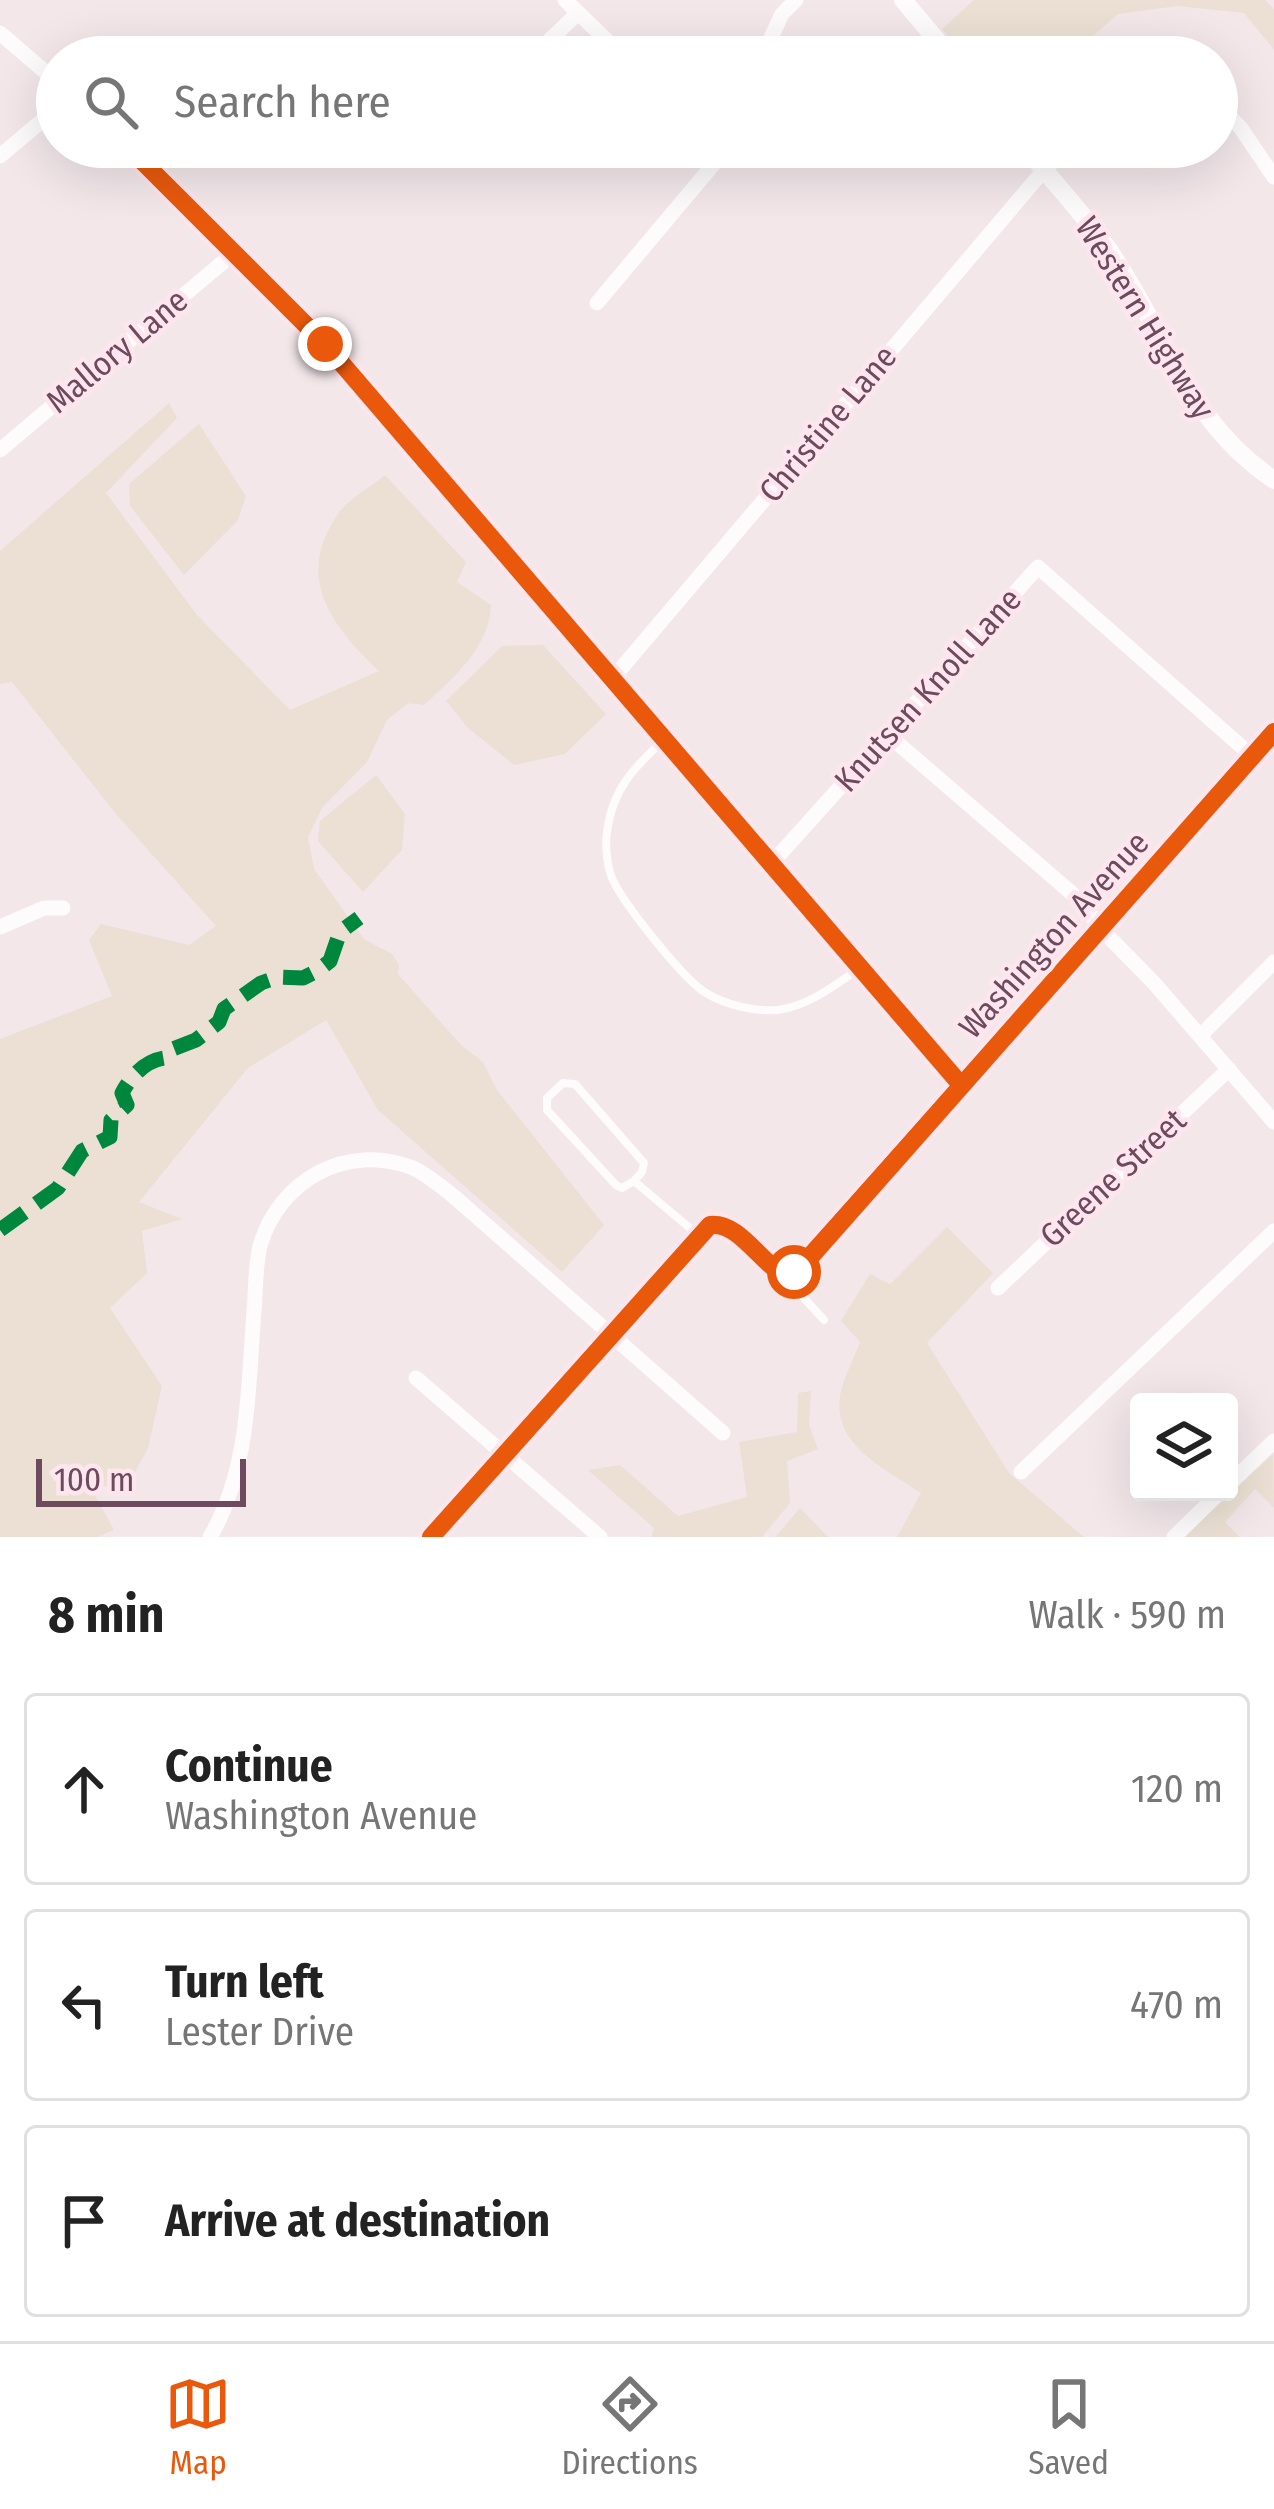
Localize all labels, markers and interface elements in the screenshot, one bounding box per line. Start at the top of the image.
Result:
search box [36,36,1238,168]
icon: search [78,69,144,135]
text: Search here [174,75,391,129]
street label: Western Highway [1067,210,1223,427]
street label: Mallory Lane [38,280,196,422]
route end [298,317,352,371]
street label: Christine Lane [751,337,905,511]
street label: Knutsen Knoll Lane [826,580,1030,800]
street label: Washington Avenue [951,823,1157,1047]
street label: Greene Street [1032,1100,1194,1256]
route start [767,1245,821,1299]
map controls [1130,1393,1238,1501]
button: layers [1130,1393,1238,1501]
scale bar [36,1453,246,1506]
text: 100 m [54,1460,134,1500]
text: 8 min [48,1584,164,1646]
text: Walk · 590 m [1028,1592,1226,1638]
text: Continue [165,1739,333,1793]
icon: ahead [51,1756,117,1822]
text: 120 m [1131,1766,1223,1812]
text: Washington Avenue [165,1793,477,1839]
text: Turn left [165,1955,324,2009]
icon: left [51,1972,117,2038]
text: 470 m [1130,1982,1223,2028]
text: Lester Drive [165,2009,354,2055]
icon: arrive [51,2188,117,2254]
text: Arrive at destination [165,2194,550,2248]
tab: Map [165,2371,231,2483]
tab: Directions [561,2371,698,2483]
tab: Saved [1028,2371,1109,2483]

